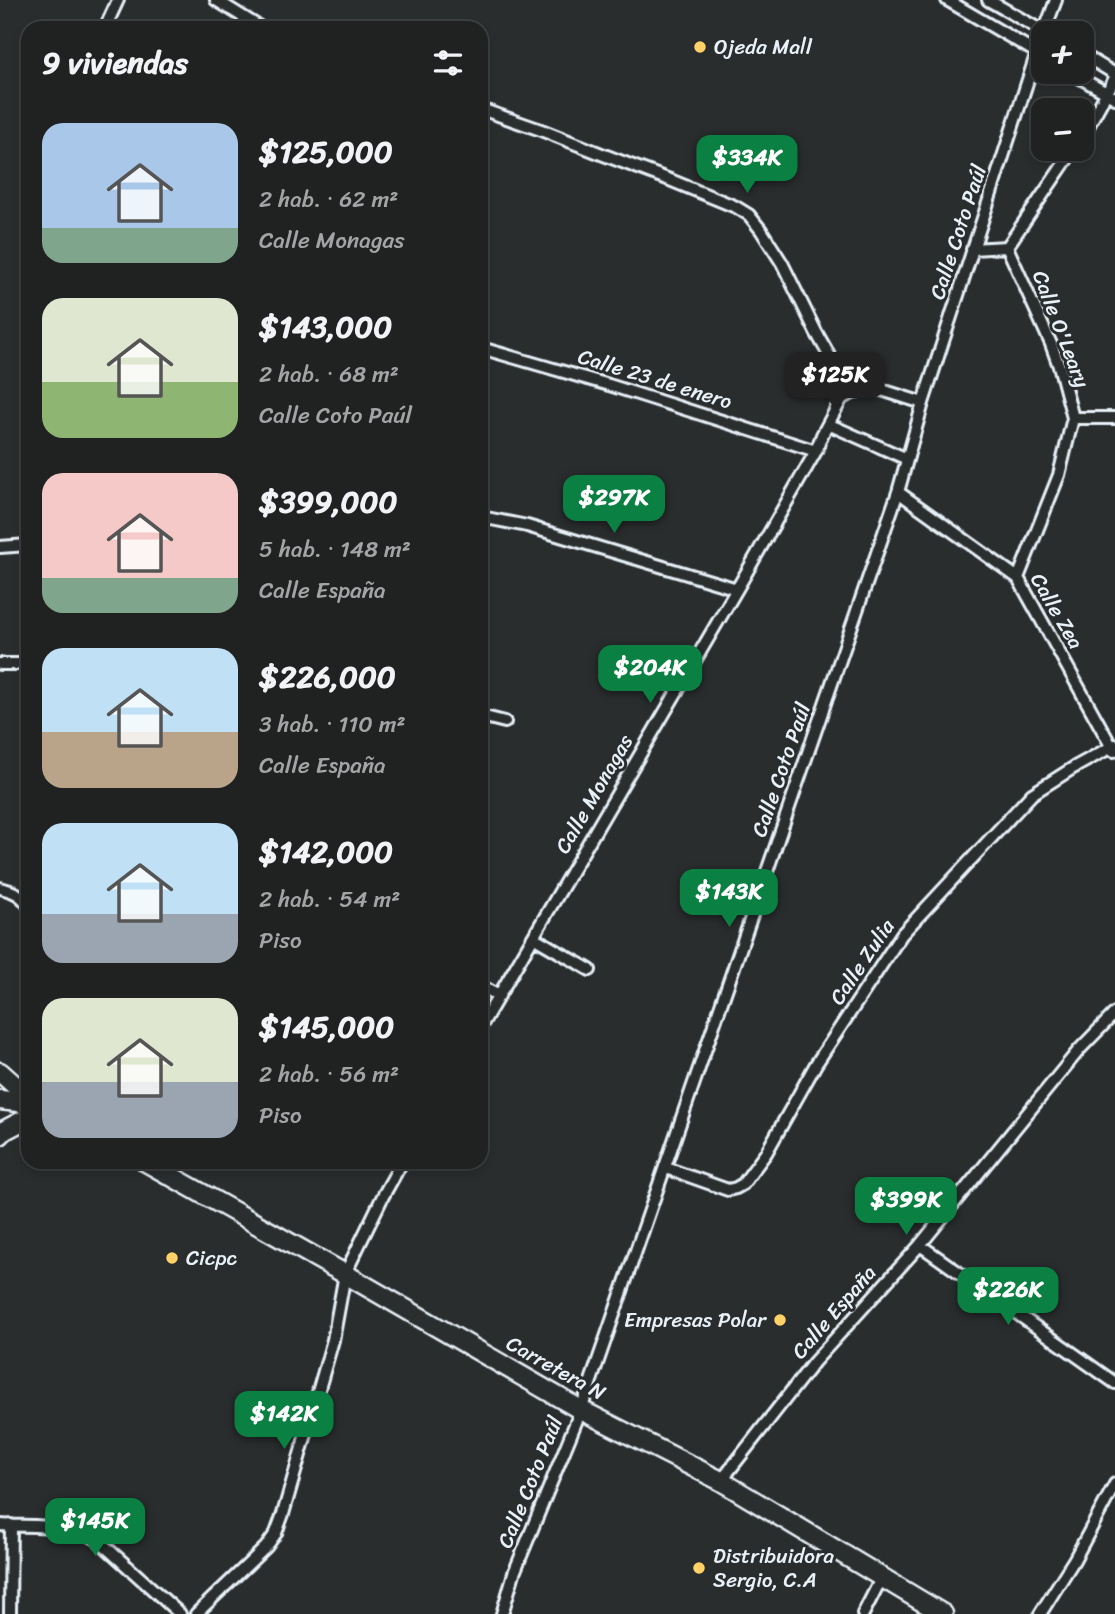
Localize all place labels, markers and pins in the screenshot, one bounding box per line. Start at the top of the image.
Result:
place label: Ojeda Mall [714,28,813,66]
marker: Ojeda Mall [692,39,708,55]
pin: $334K [698,136,796,195]
pin: $125K [786,352,884,412]
pin: $297K [565,476,663,535]
pin: $204K [601,646,699,705]
pin: $143K [680,870,778,929]
pin: $399K [857,1178,955,1237]
place label: Cicpc [186,1239,237,1277]
marker: Cicpc [164,1250,180,1266]
pin: $226K [959,1268,1057,1327]
place label: Empresas Polar [624,1301,767,1339]
marker: Empresas Polar [772,1312,788,1328]
pin: $142K [235,1392,333,1451]
pin: $145K [46,1498,144,1558]
place label: Distribuidora Sergio, C.A [713,1537,835,1599]
marker: Distribuidora Sergio, C.A [691,1560,707,1576]

